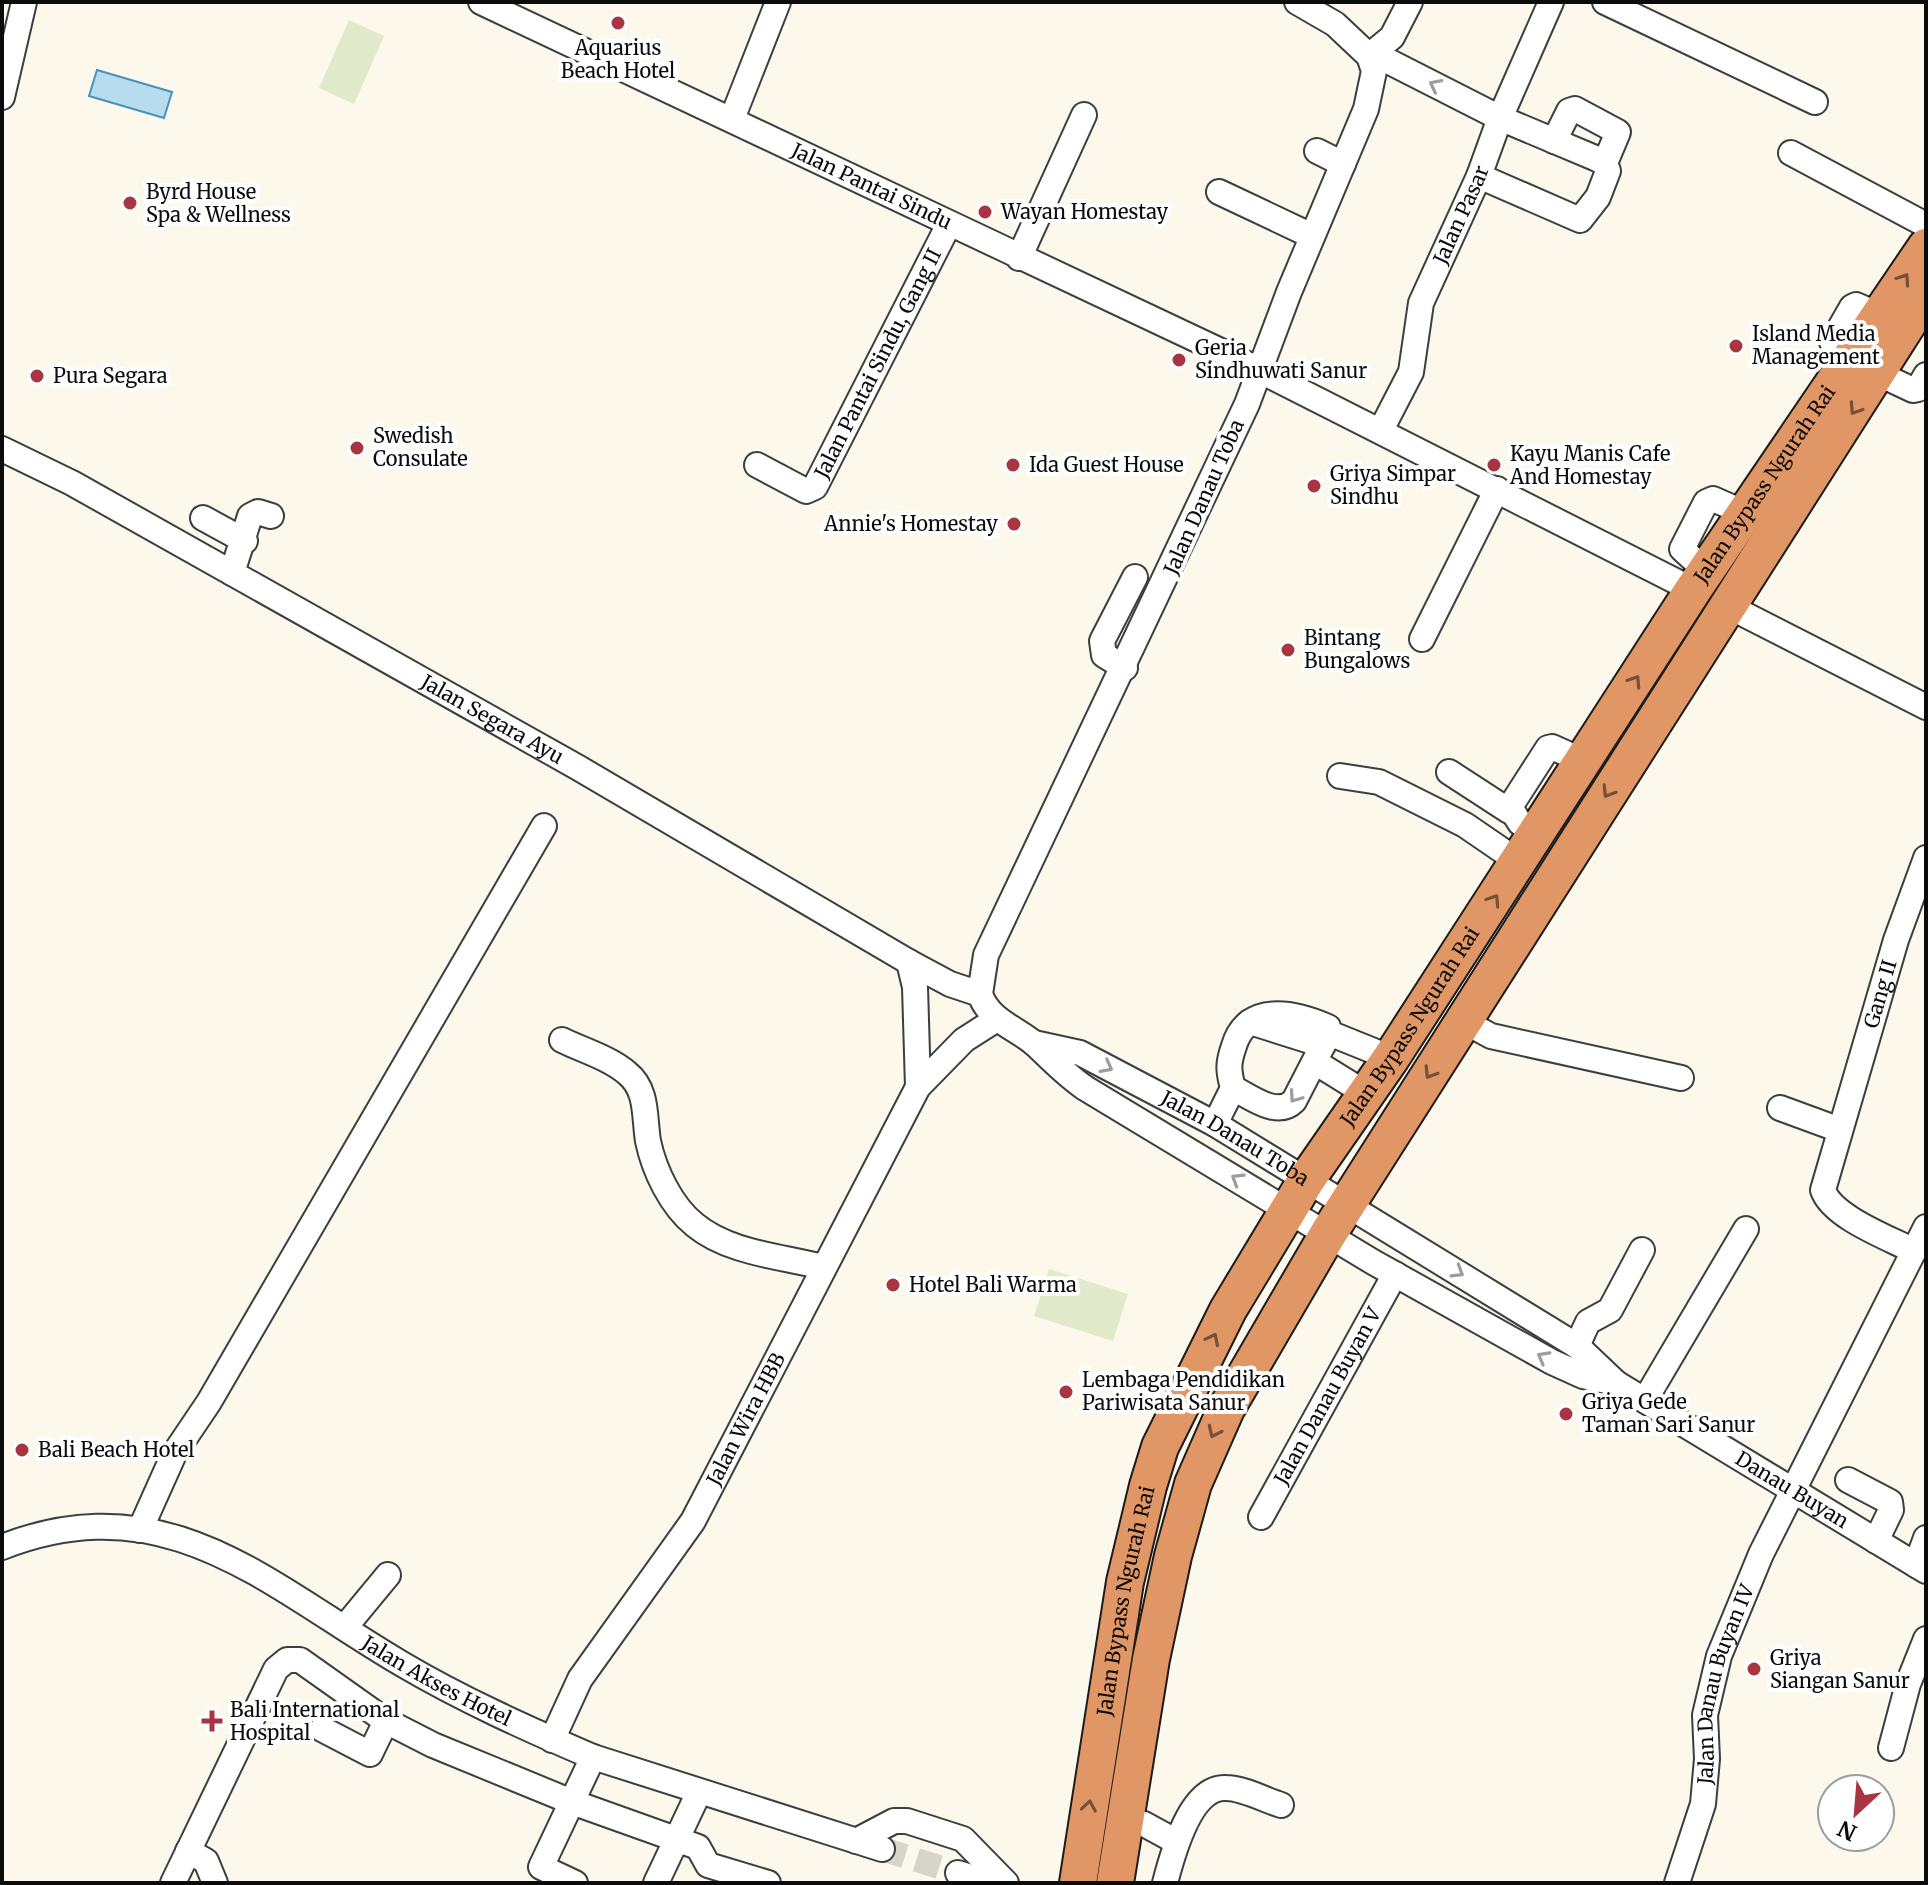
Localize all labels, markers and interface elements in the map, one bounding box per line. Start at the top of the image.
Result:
marker: Aquarius Beach Hotel [609,14,627,32]
place label: Aquarius Beach Hotel [561,35,675,83]
one-way arrow [1429,79,1443,94]
street label: Jalan Pantai Sindu [787,137,956,234]
street label: Jalan Pasar [1427,162,1494,269]
place label: Byrd House Spa & Wellness [146,179,291,227]
marker: Byrd House Spa & Wellness [121,194,139,212]
place label: Wayan Homestay [1000,199,1169,224]
marker: Wayan Homestay [976,203,994,221]
street label: Jalan Pantai Sindu, Gang II [808,244,946,483]
one-way arrow [1894,273,1909,287]
place label: Island Media Management [1752,321,1880,369]
place label: Geria Sindhuwati Sanur [1195,335,1367,383]
marker: Island Media Management [1727,337,1745,355]
marker: Geria Sindhuwati Sanur [1170,351,1188,369]
place label: Pura Segara [53,363,168,388]
marker: Pura Segara [28,367,46,385]
street label: Jalan Bypass Ngurah Rai [1688,380,1840,589]
one-way arrow [1850,400,1865,414]
street label: Jalan Danau Toba [1158,415,1249,579]
place label: Swedish Consulate [373,423,468,471]
marker: Swedish Consulate [348,439,366,457]
place label: Kayu Manis Cafe And Homestay [1509,441,1670,489]
place label: Ida Guest House [1029,452,1184,477]
marker: Ida Guest House [1004,456,1022,474]
marker: Kayu Manis Cafe And Homestay [1485,456,1503,474]
place label: Griya Simpar Sindhu [1330,461,1456,509]
marker: Griya Simpar Sindhu [1305,477,1323,495]
place label: Annie's Homestay [823,511,998,536]
marker: Annie's Homestay [1005,515,1023,533]
place label: Bintang Bungalows [1304,625,1410,673]
marker: Bintang Bungalows [1279,641,1297,659]
street label: Jalan Segara Ayu [416,668,568,769]
one-way arrow [1625,675,1640,690]
one-way arrow [1603,783,1618,798]
one-way arrow [1485,894,1500,908]
street label: Jalan Bypass Ngurah Rai [1334,922,1484,1132]
street label: Gang II [1858,957,1902,1031]
one-way arrow [1098,1057,1112,1073]
one-way arrow [1425,1065,1440,1079]
street label: Jalan Danau Toba [1156,1084,1314,1191]
one-way arrow [1290,1088,1305,1102]
one-way arrow [1232,1173,1246,1188]
one-way arrow [1449,1262,1464,1277]
place label: Hotel Bali Warma [909,1272,1077,1297]
marker: Hotel Bali Warma [884,1276,902,1294]
street label: Jalan Danau Buyan V [1268,1302,1386,1490]
one-way arrow [1204,1332,1219,1347]
street label: Jalan Wira HBB [700,1348,790,1490]
one-way arrow [1538,1351,1552,1367]
place label: Lembaga Pendidikan Pariwisata Sanur [1082,1367,1285,1415]
marker: Lembaga Pendidikan Pariwisata Sanur [1057,1383,1075,1401]
place label: Griya Gede Taman Sari Sanur [1582,1389,1755,1437]
marker: Griya Gede Taman Sari Sanur [1557,1405,1575,1423]
one-way arrow [1208,1424,1224,1439]
place label: Bali Beach Hotel [38,1437,195,1462]
marker: Bali Beach Hotel [13,1441,31,1459]
street label: Danau Buyan [1731,1446,1854,1533]
street label: Jalan Bypass Ngurah Rai [1091,1483,1160,1719]
street label: Jalan Danau Buyan IV [1692,1580,1759,1787]
street label: Jalan Akses Hotel [357,1629,515,1731]
place label: Griya Siangan Sanur [1770,1645,1910,1693]
marker: Griya Siangan Sanur [1745,1660,1763,1678]
place label: Bali International Hospital [230,1697,399,1745]
marker: Bali International Hospital [201,1710,223,1732]
north arrow [1816,1773,1896,1853]
one-way arrow [1080,1799,1097,1813]
text: N [1833,1814,1861,1847]

